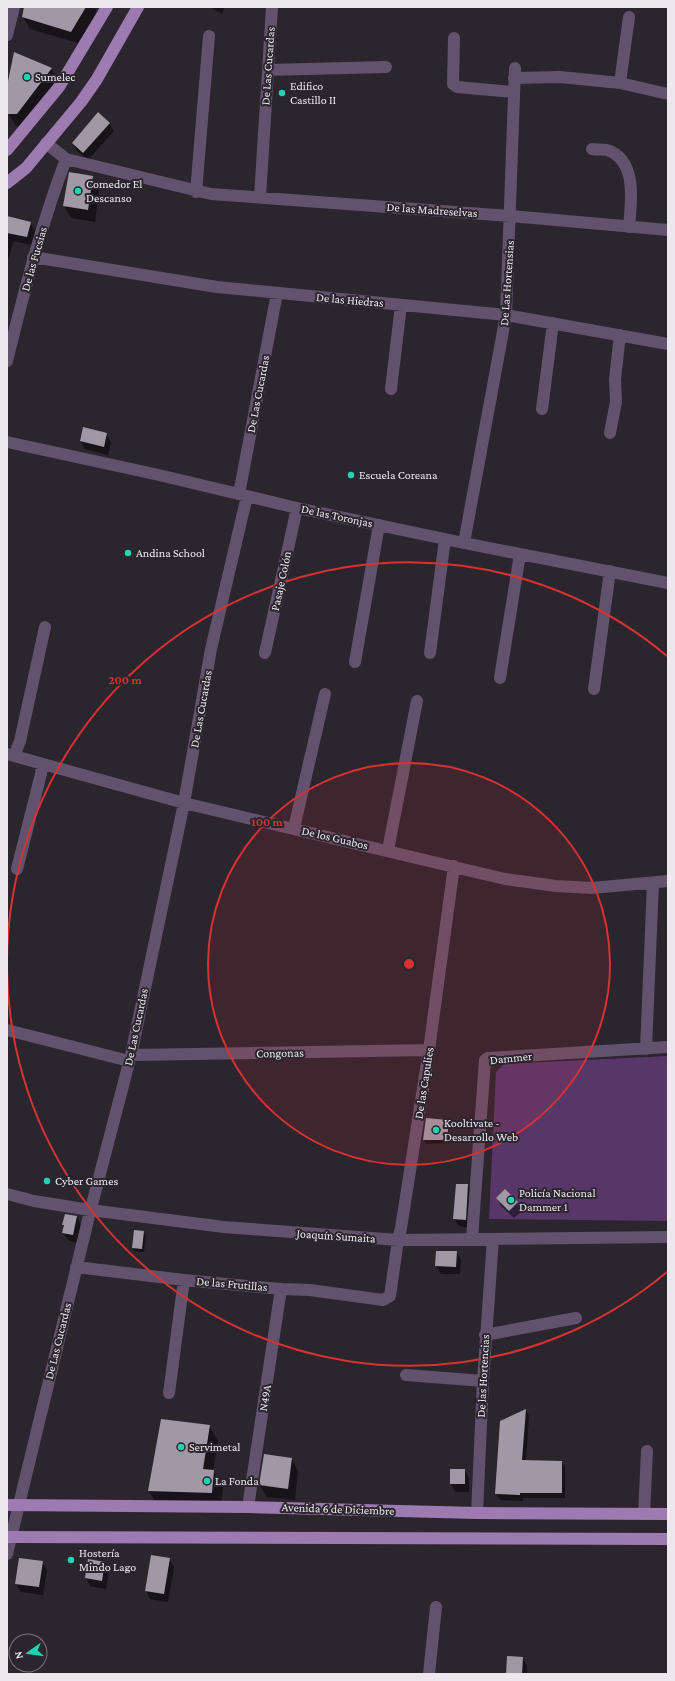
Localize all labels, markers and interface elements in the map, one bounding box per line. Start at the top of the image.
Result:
street label: De Las Cucardas [258,26,278,106]
place label: Sumelec [35,70,75,84]
marker: Sumelec [22,72,32,82]
place label: Edifico Castillo II [290,79,337,107]
marker: Edifico Castillo II [277,88,287,98]
place label: Comedor El Descanso [86,177,142,205]
marker: Comedor El Descanso [73,186,83,196]
street label: De las Madreselvas [386,200,478,220]
street label: De las Fucsias [18,225,50,293]
street label: De Las Hortensias [497,239,517,326]
street label: De las Hiedras [315,290,385,310]
street label: De Las Cucardas [244,354,272,434]
place label: Escuela Coreana [359,468,438,482]
marker: Escuela Coreana [346,470,356,480]
street label: De las Toronjas [300,502,374,530]
place label: Andina School [136,546,205,560]
marker: Andina School [123,548,133,558]
street label: Pasaje Colón [268,549,294,612]
street label: De Las Cucardas [187,669,215,749]
text: 200 m [108,673,142,687]
text: 100 m [251,815,284,829]
street label: De los Guabos [300,824,370,853]
centre of rings [402,957,416,971]
street label: De Las Cucardas [121,987,151,1067]
street label: Congonas [256,1046,304,1060]
street label: De las Capulies [411,1046,437,1120]
street label: Dammer [489,1049,534,1067]
place label: Kooltivate - Desarrollo Web [444,1116,518,1144]
marker: Kooltivate - Desarrollo Web [431,1125,441,1135]
place label: Cyber Games [55,1174,119,1188]
marker: Cyber Games [42,1176,52,1186]
place label: Policía Nacional Dammer 1 [519,1186,596,1214]
marker: Policía Nacional Dammer 1 [506,1195,516,1205]
street label: Joaquín Sumaita [295,1226,376,1246]
street label: De las Frutillas [196,1274,268,1294]
street label: De Las Cucardas [42,1301,74,1381]
street label: De las Hortencias [474,1334,492,1418]
street label: N49A [256,1384,274,1412]
place label: Servimetal [189,1440,240,1454]
marker: Servimetal [176,1442,186,1452]
place label: La Fonda [215,1474,259,1488]
marker: La Fonda [202,1476,212,1486]
street label: Avenida 6 de Diciembre [281,1500,395,1518]
place label: Hostería Mindo Lago [79,1546,136,1574]
marker: Hostería Mindo Lago [66,1555,76,1565]
north arrow [8,1633,48,1673]
text: N [11,1650,25,1661]

